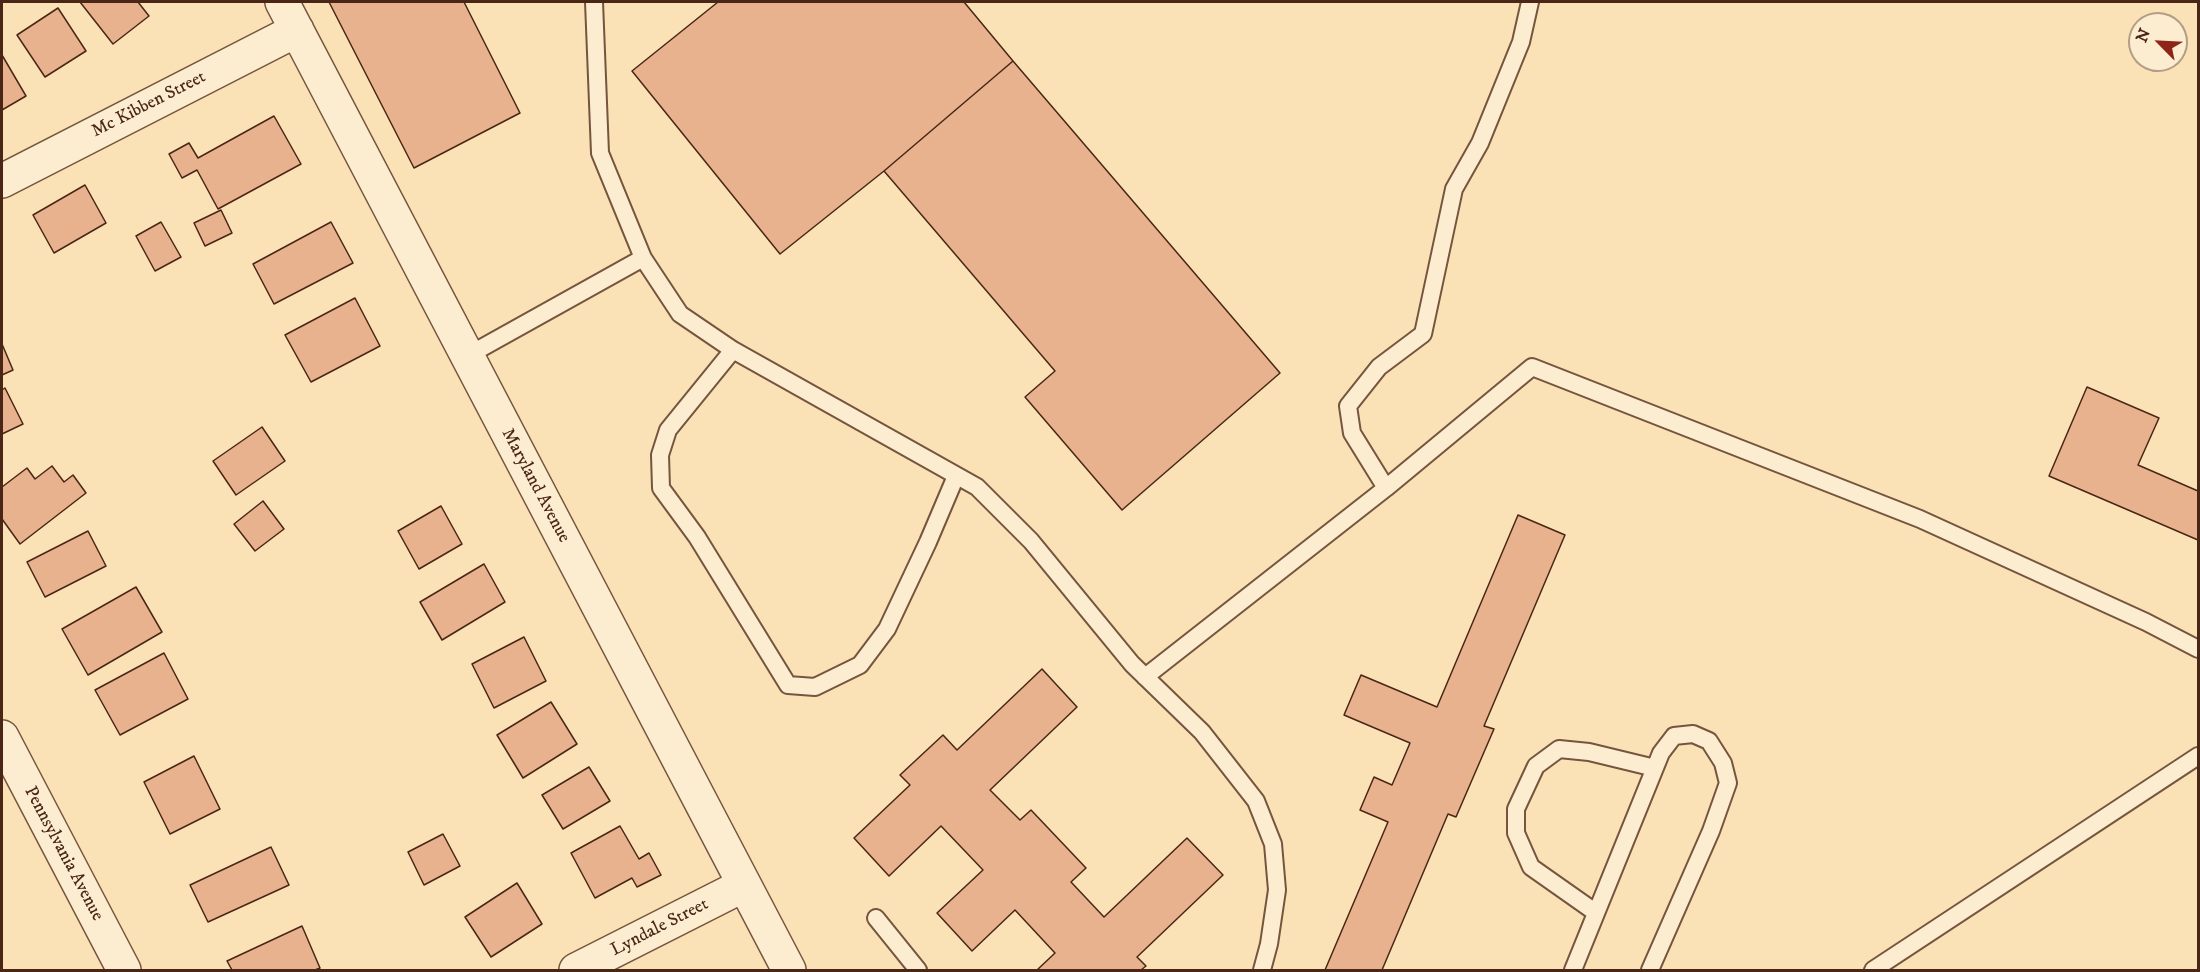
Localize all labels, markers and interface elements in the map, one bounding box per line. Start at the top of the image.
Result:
north arrow [2128,12,2188,72]
text: N [2132,25,2155,46]
street label: Mc Kibben Street [88,67,210,143]
street label: Maryland Avenue [496,425,574,547]
street label: Pennsylvania Avenue [18,783,108,925]
street label: Lyndale Street [608,894,712,962]

